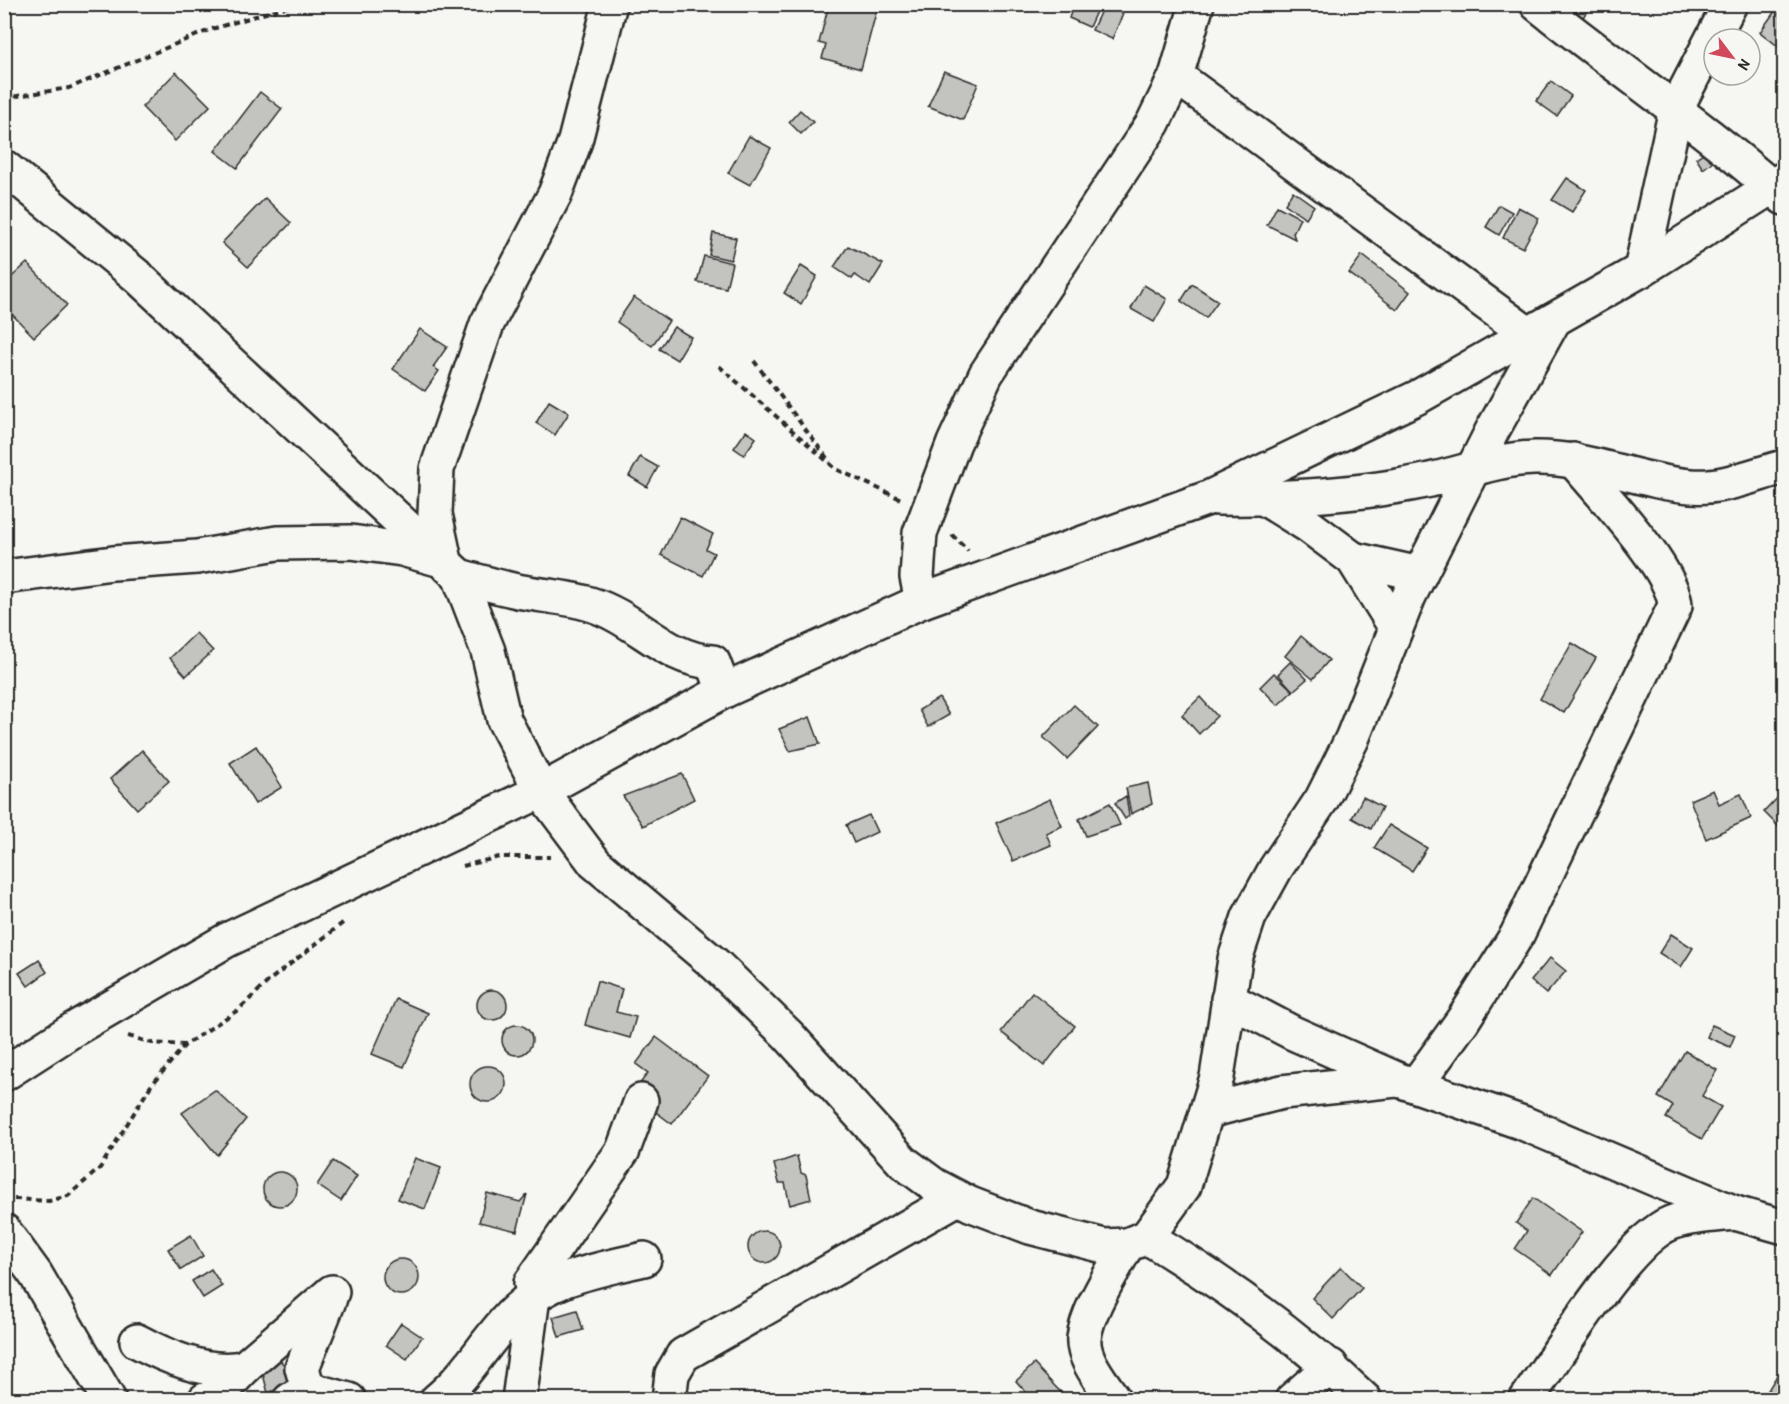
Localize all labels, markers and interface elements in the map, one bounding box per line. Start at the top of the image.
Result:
north arrow [1702,27,1762,87]
text: N [1733,56,1756,75]

